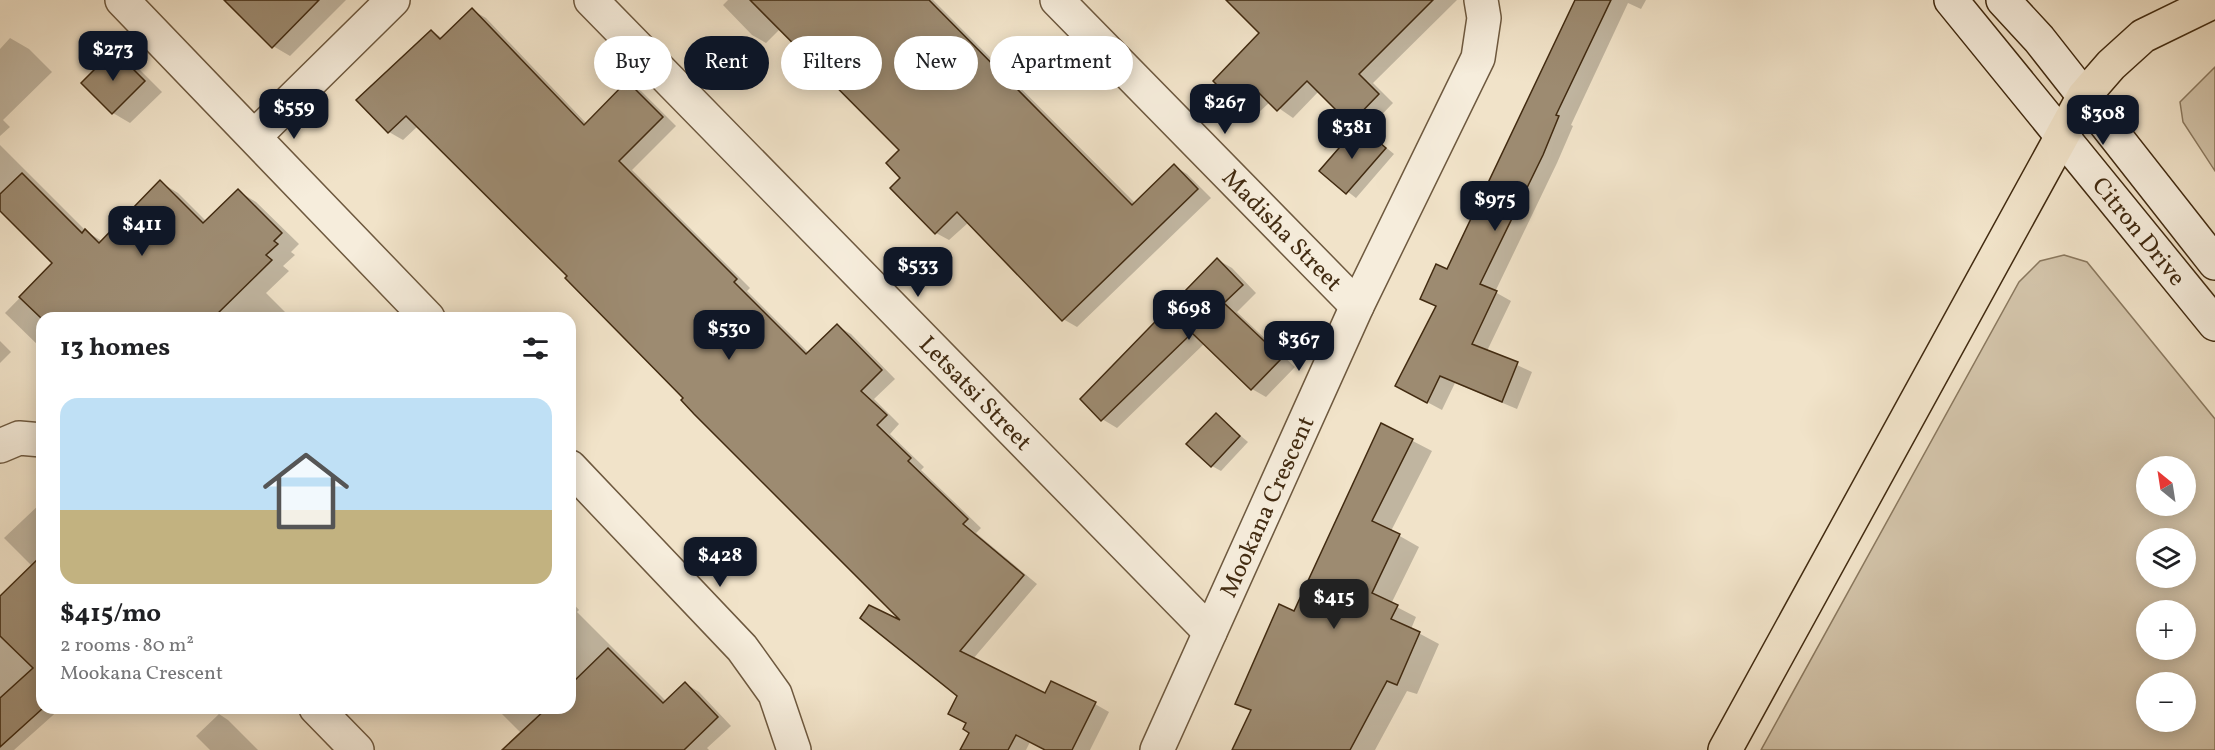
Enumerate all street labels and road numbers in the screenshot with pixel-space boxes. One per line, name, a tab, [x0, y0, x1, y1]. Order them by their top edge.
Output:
street label: Madisha Street	[1213, 163, 1349, 300]
street label: Citron Drive	[2083, 170, 2193, 294]
street label: Letsatsi Street	[910, 329, 1039, 459]
street label: Mookana Crescent	[1213, 411, 1324, 604]

